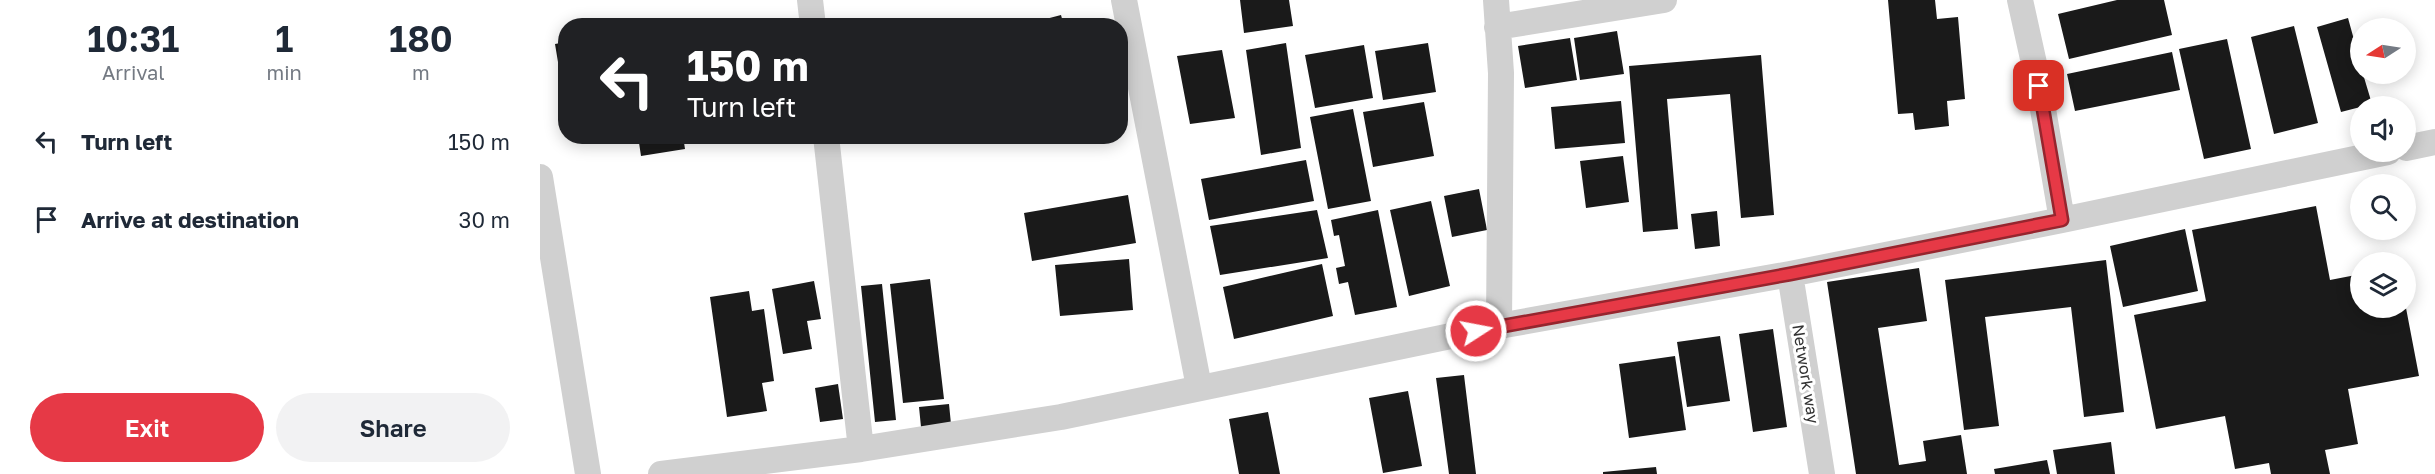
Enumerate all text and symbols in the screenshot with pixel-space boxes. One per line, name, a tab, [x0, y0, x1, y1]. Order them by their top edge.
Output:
text: 10:31	[87, 17, 179, 60]
text: 1	[275, 17, 293, 60]
text: 180	[389, 17, 453, 60]
north arrow	[2350, 18, 2416, 84]
map controls	[2350, 18, 2416, 318]
text: 150 m	[687, 40, 809, 90]
icon: left	[588, 42, 666, 120]
text: Arrival	[102, 60, 165, 84]
text: min	[267, 60, 302, 84]
text: m	[412, 60, 430, 84]
pin	[2013, 60, 2064, 111]
icon: arrive	[2022, 69, 2055, 102]
text: Turn left	[687, 91, 796, 123]
button: sound	[2350, 96, 2416, 162]
icon: left	[30, 125, 63, 158]
text: Turn left	[81, 128, 172, 155]
text: 150 m	[448, 128, 510, 155]
button: search	[2350, 174, 2416, 240]
icon: arrive	[30, 203, 63, 236]
text: Arrive at destination	[81, 206, 299, 233]
text: 30 m	[459, 206, 510, 233]
button: layers	[2350, 252, 2416, 318]
position arrow	[1444, 299, 1508, 363]
street label: Network way	[1788, 323, 1824, 425]
button: Exit	[30, 393, 264, 462]
button: Share	[276, 393, 510, 462]

